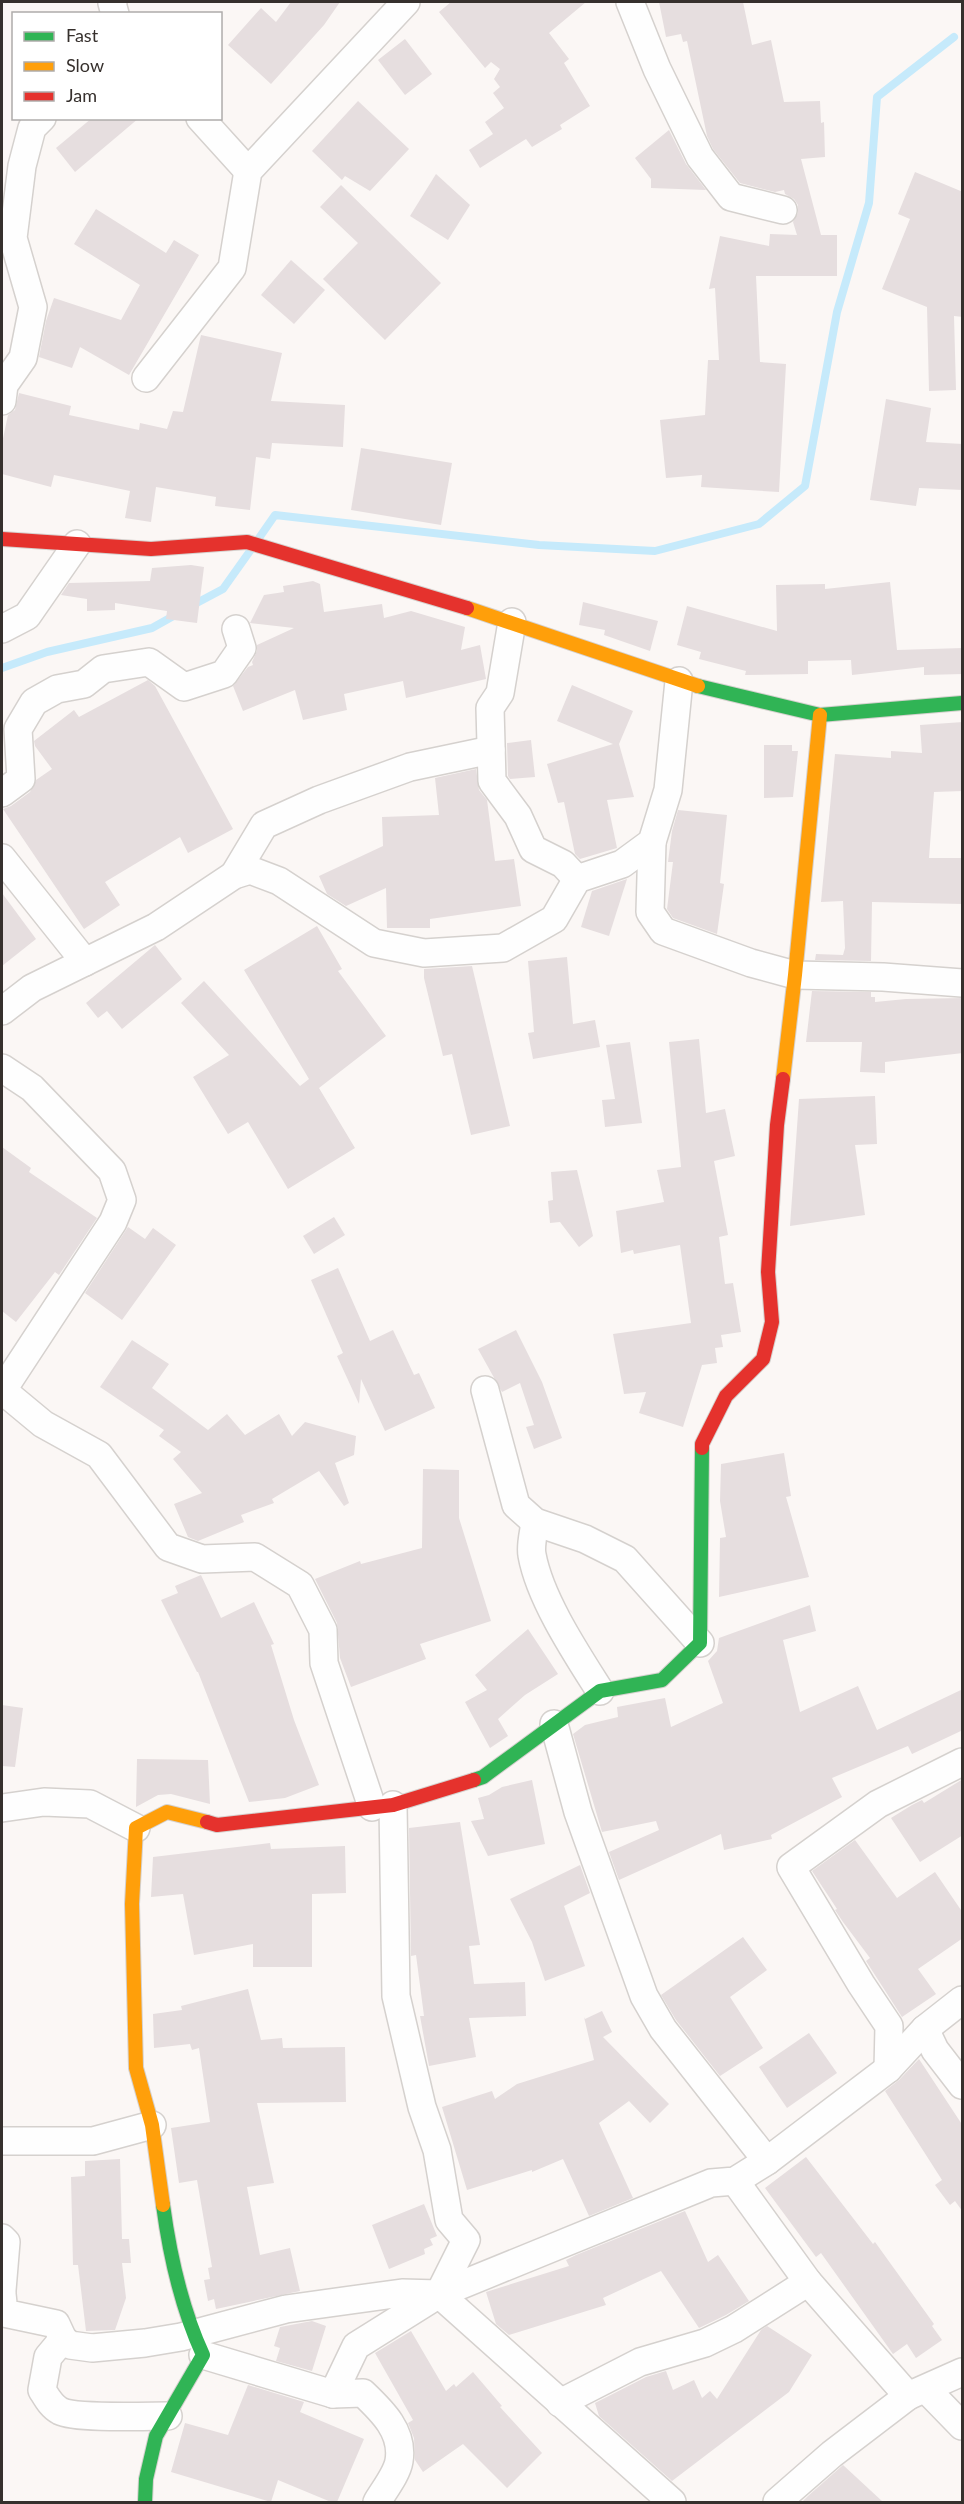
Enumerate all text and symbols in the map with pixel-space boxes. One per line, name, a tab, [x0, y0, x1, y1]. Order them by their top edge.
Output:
legend	[12, 12, 222, 120]
text: Fast	[66, 24, 99, 46]
text: Slow	[66, 54, 104, 76]
text: Jam	[66, 84, 97, 106]

